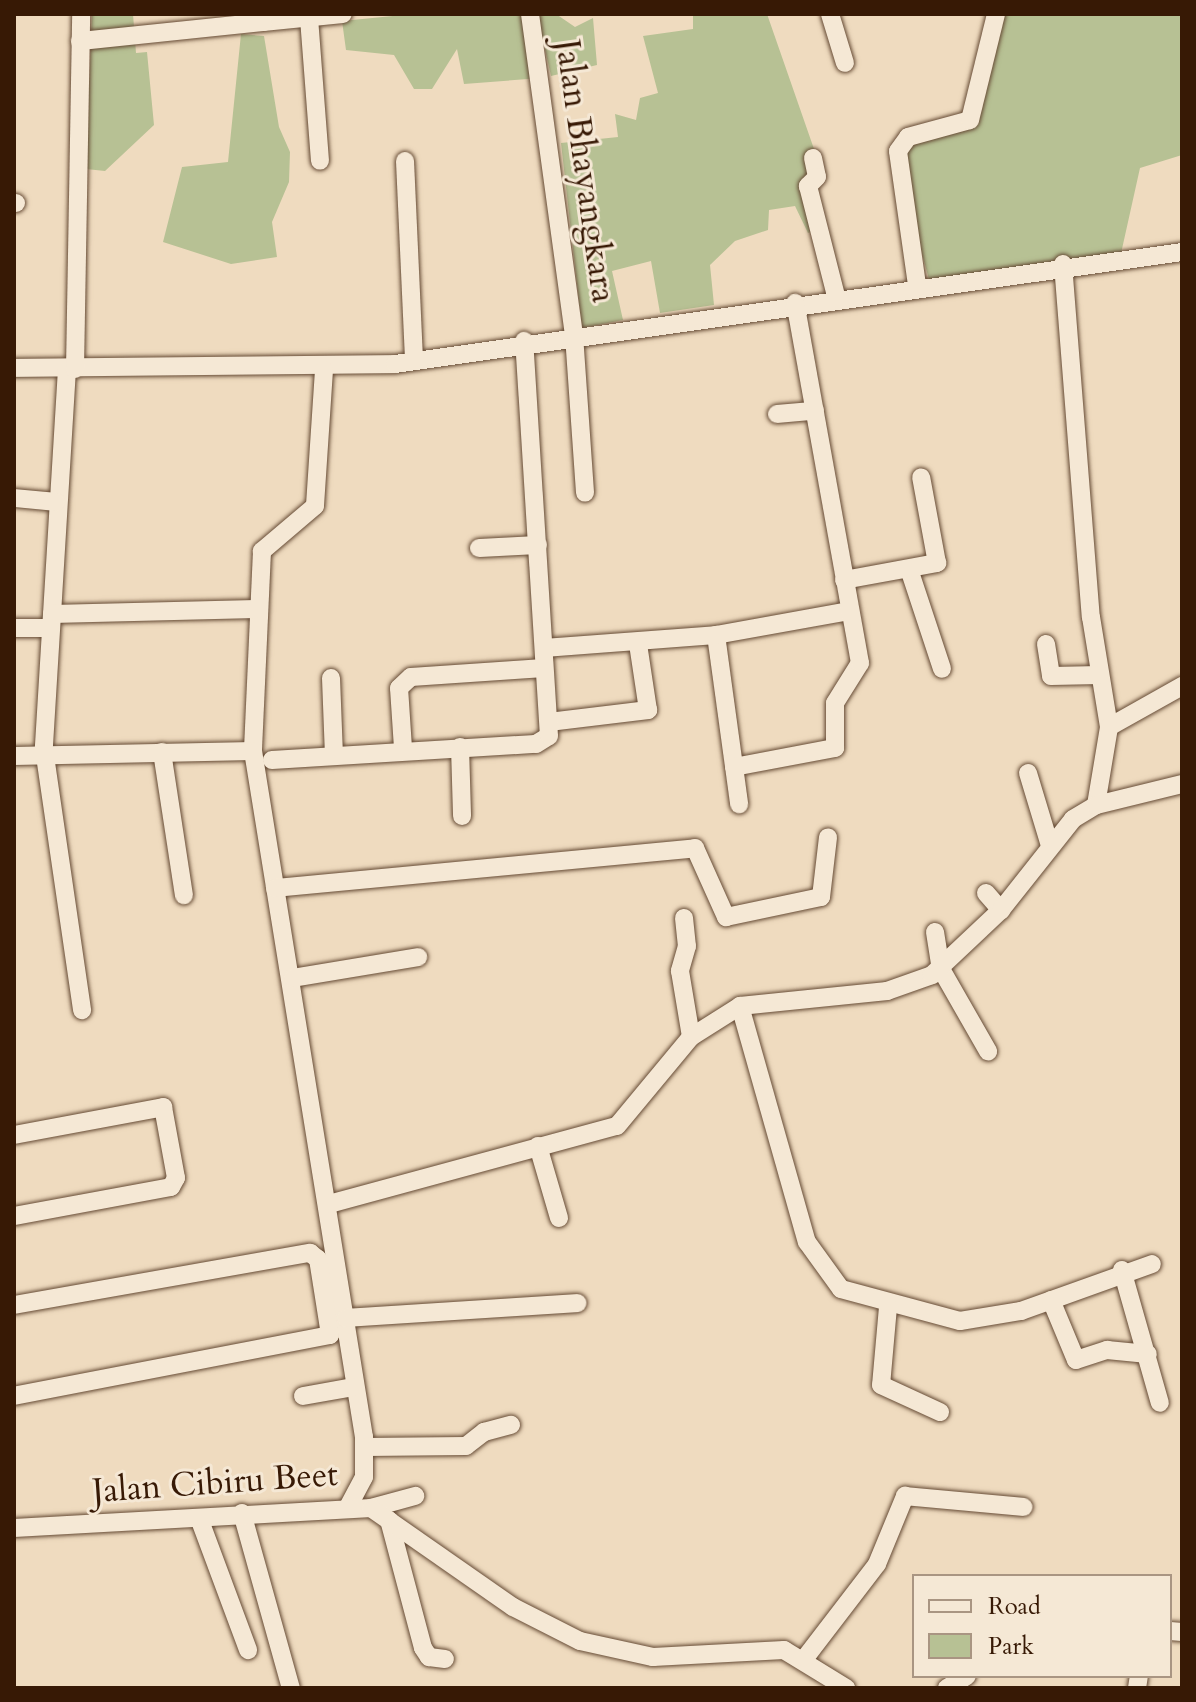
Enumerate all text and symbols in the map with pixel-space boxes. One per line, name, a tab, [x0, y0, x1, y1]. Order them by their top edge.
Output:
street label: Jalan Bhayangkara	[546, 37, 624, 305]
street label: Jalan Cibiru Beet	[91, 1454, 339, 1512]
legend	[912, 1574, 1172, 1678]
text: Road	[988, 1590, 1041, 1623]
text: Park	[988, 1630, 1034, 1663]

